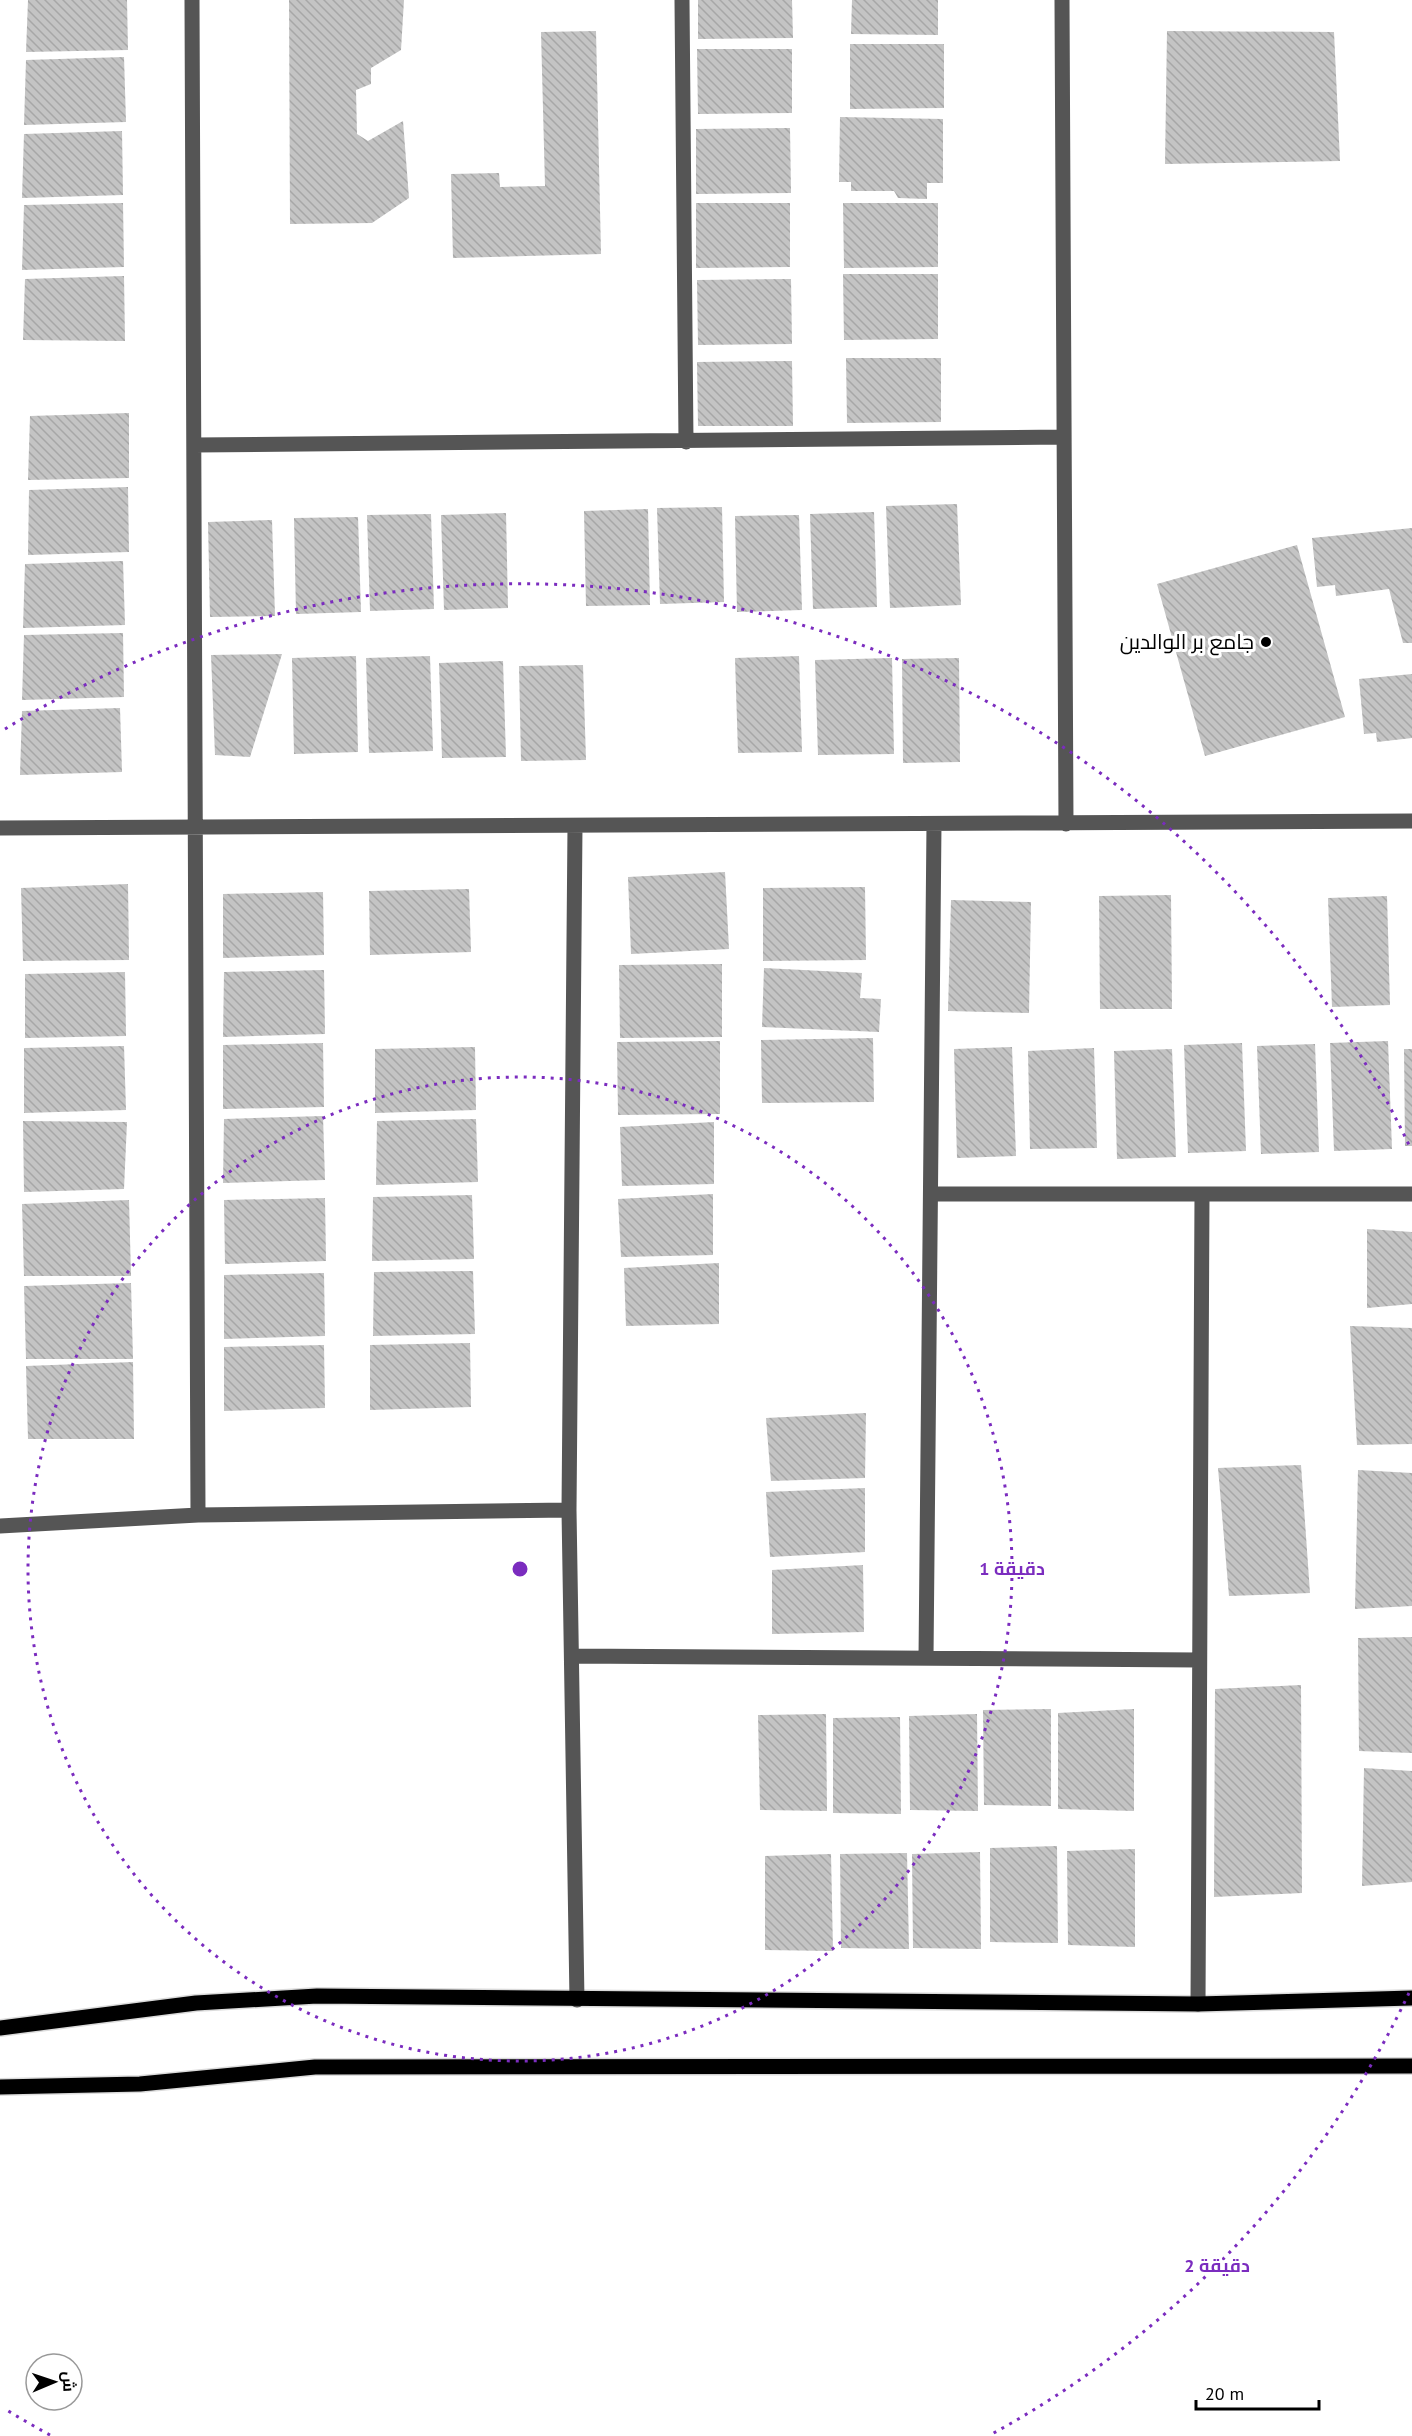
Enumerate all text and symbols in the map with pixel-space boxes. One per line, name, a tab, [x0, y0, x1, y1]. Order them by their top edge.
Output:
place label: جامع بر الوالدين	[1120, 628, 1254, 656]
marker: جامع بر الوالدين	[1259, 635, 1273, 649]
text: 1 دقيقة	[979, 1557, 1045, 1580]
centre of rings	[510, 1559, 530, 1579]
text: 2 دقيقة	[1184, 2254, 1250, 2277]
north arrow	[24, 2352, 84, 2412]
text: ش	[59, 2371, 79, 2392]
scale bar	[1196, 2373, 1319, 2411]
text: 20 m	[1205, 2382, 1244, 2405]

